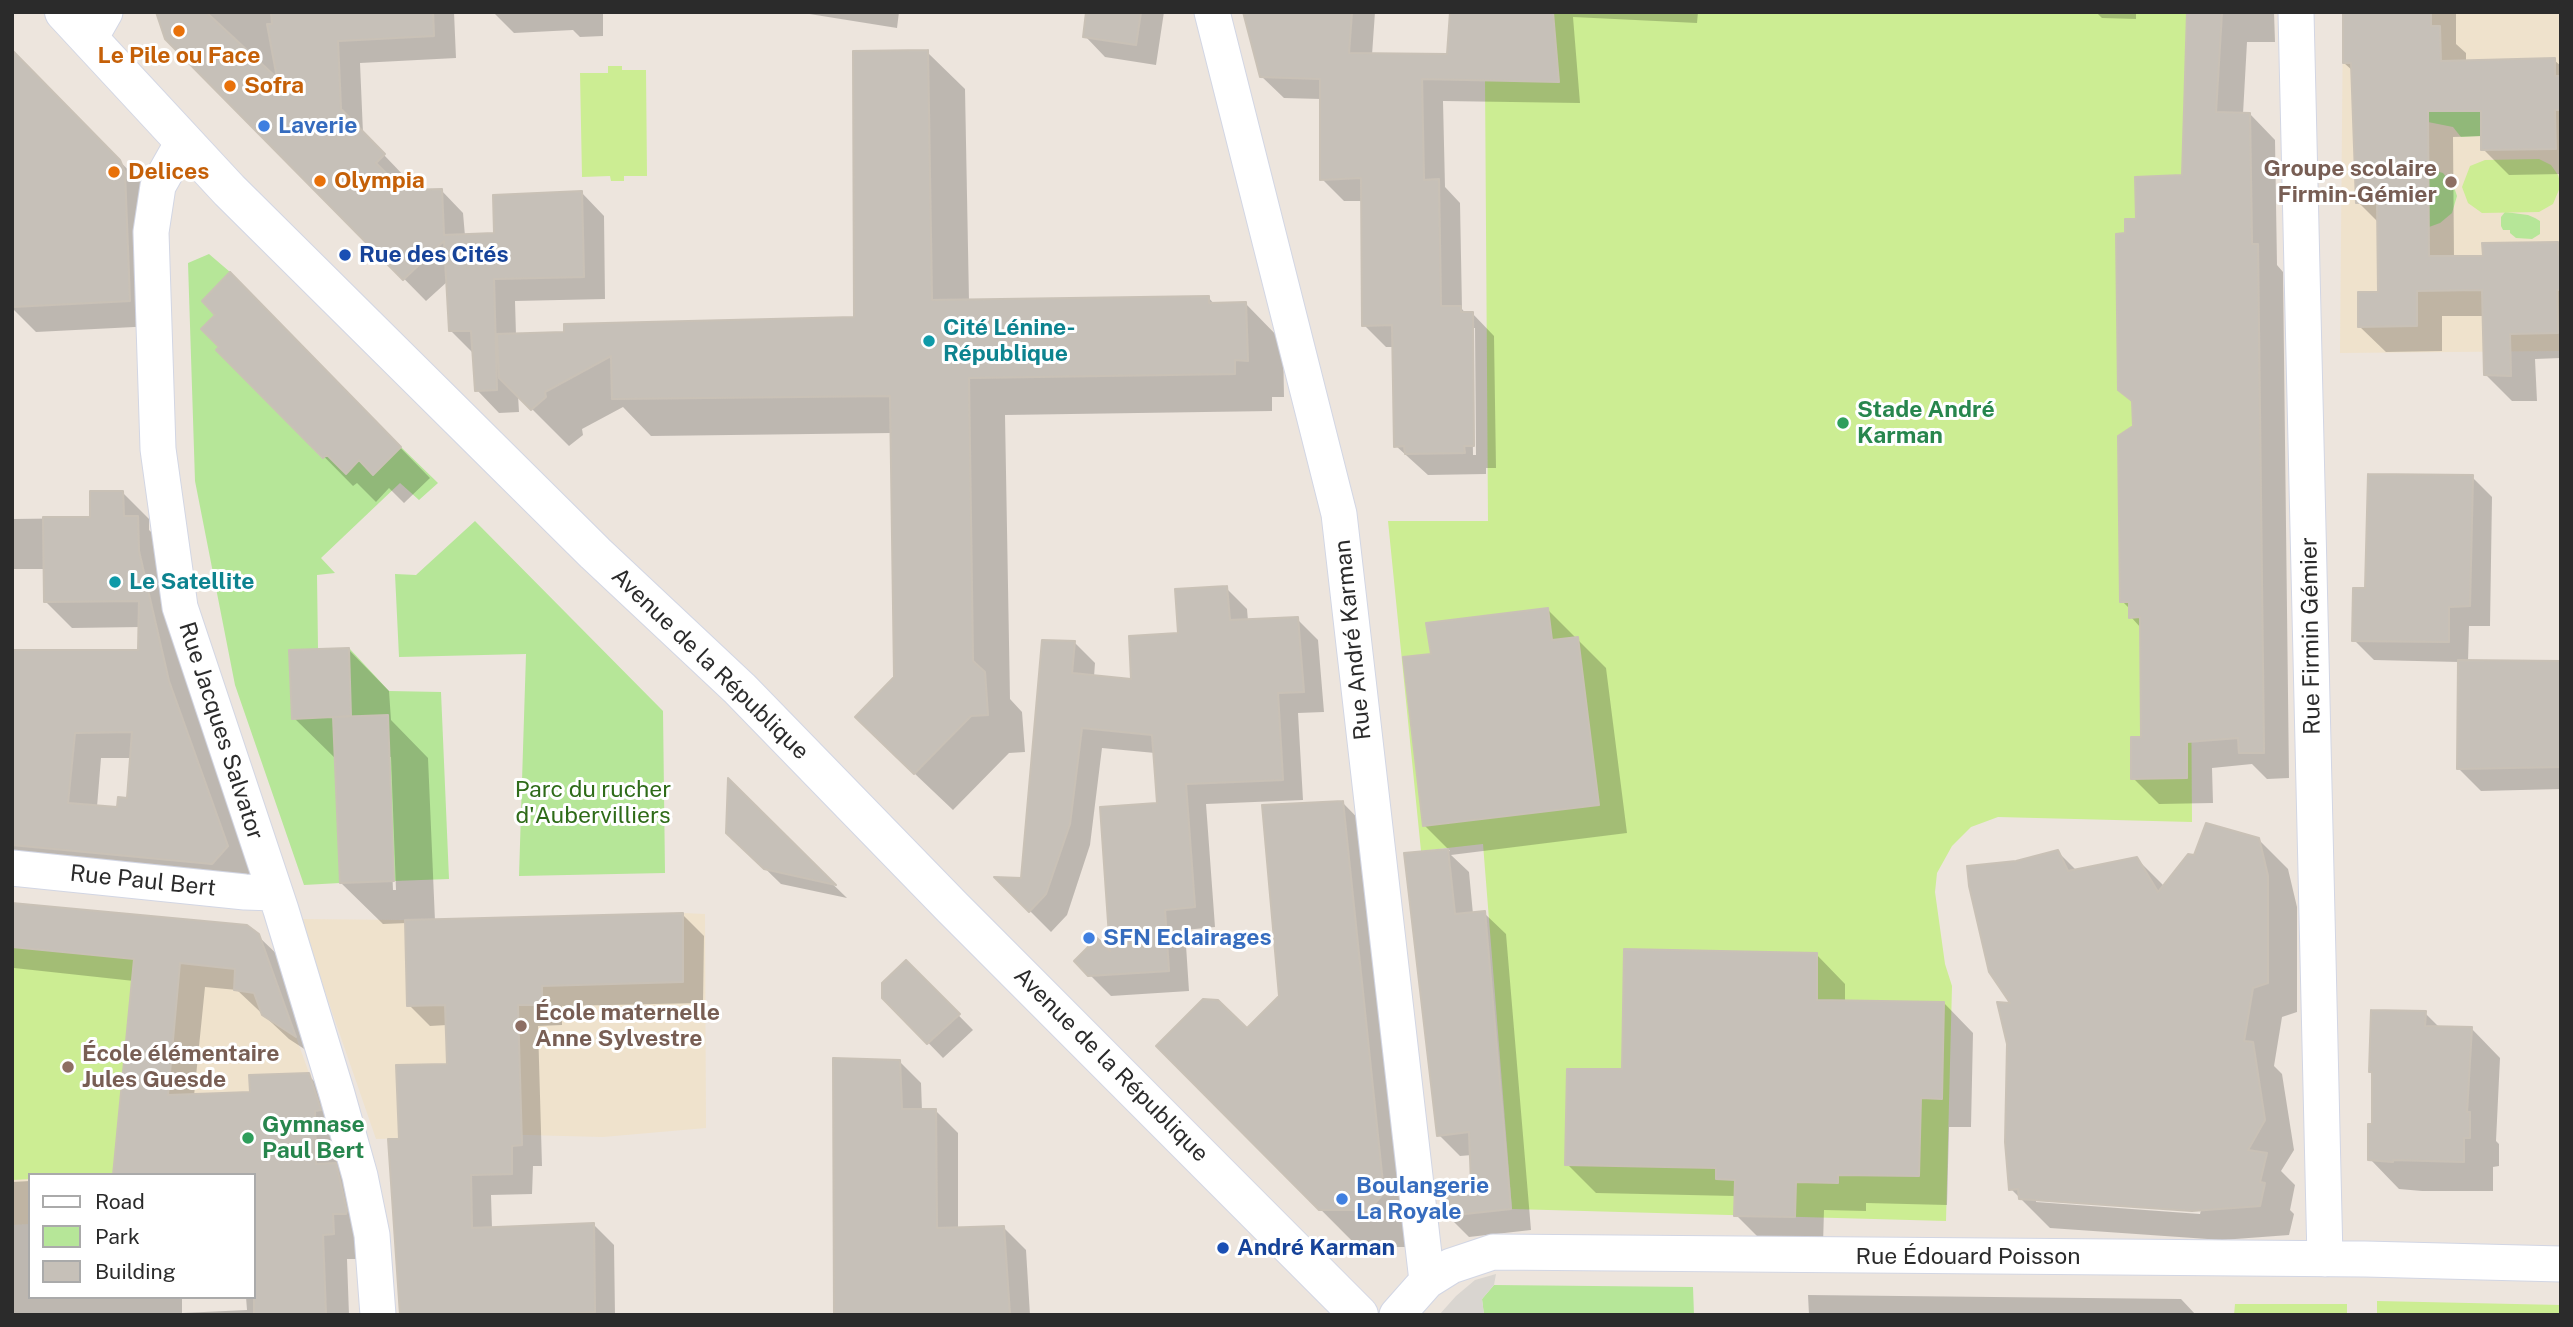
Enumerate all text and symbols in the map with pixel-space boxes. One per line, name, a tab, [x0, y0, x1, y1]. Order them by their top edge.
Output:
marker: Le Pile ou Face	[171, 23, 187, 39]
place label: Le Pile ou Face	[98, 42, 260, 70]
place label: Sofra	[244, 72, 304, 100]
marker: Sofra	[222, 78, 238, 94]
place label: Laverie	[278, 112, 357, 140]
marker: Laverie	[256, 118, 272, 134]
place label: Groupe scolaire Firmin-Gémier	[2263, 155, 2437, 209]
place label: Delices	[128, 158, 209, 186]
marker: Delices	[106, 164, 122, 180]
place label: Olympia	[334, 167, 425, 195]
marker: Olympia	[312, 173, 328, 189]
marker: Groupe scolaire Firmin-Gémier	[2443, 174, 2459, 190]
place label: Rue des Cités	[359, 241, 509, 269]
marker: Rue des Cités	[337, 247, 353, 263]
place label: Cité Lénine- République	[943, 314, 1076, 368]
marker: Cité Lénine- République	[921, 333, 937, 349]
place label: Stade André Karman	[1857, 396, 1995, 450]
marker: Stade André Karman	[1835, 415, 1851, 431]
street label: Rue Firmin Gémier	[2295, 537, 2327, 735]
street label: Rue André Karman	[1329, 538, 1377, 742]
street label: Avenue de la République	[606, 562, 814, 766]
place label: Le Satellite	[129, 568, 255, 596]
marker: Le Satellite	[107, 574, 123, 590]
street label: Rue Jacques Salvator	[173, 619, 269, 843]
park label: Parc du rucher d'Aubervilliers	[515, 776, 671, 830]
street label: Rue Paul Bert	[69, 860, 217, 902]
place label: SFN Eclairages	[1103, 924, 1272, 952]
marker: SFN Eclairages	[1081, 930, 1097, 946]
street label: Avenue de la République	[1008, 962, 1214, 1168]
place label: École maternelle Anne Sylvestre	[535, 999, 720, 1053]
marker: École maternelle Anne Sylvestre	[513, 1018, 529, 1034]
place label: École élémentaire Jules Guesde	[82, 1040, 280, 1094]
marker: École élémentaire Jules Guesde	[60, 1059, 76, 1075]
place label: Gymnase Paul Bert	[262, 1111, 365, 1165]
marker: Gymnase Paul Bert	[240, 1130, 256, 1146]
place label: Boulangerie La Royale	[1356, 1172, 1489, 1226]
legend	[28, 1173, 256, 1299]
text: Road	[95, 1189, 145, 1214]
marker: Boulangerie La Royale	[1334, 1191, 1350, 1207]
text: Park	[95, 1224, 140, 1249]
place label: André Karman	[1237, 1234, 1395, 1262]
marker: André Karman	[1215, 1240, 1231, 1256]
street label: Rue Édouard Poisson	[1856, 1243, 2080, 1271]
text: Building	[95, 1259, 176, 1284]

